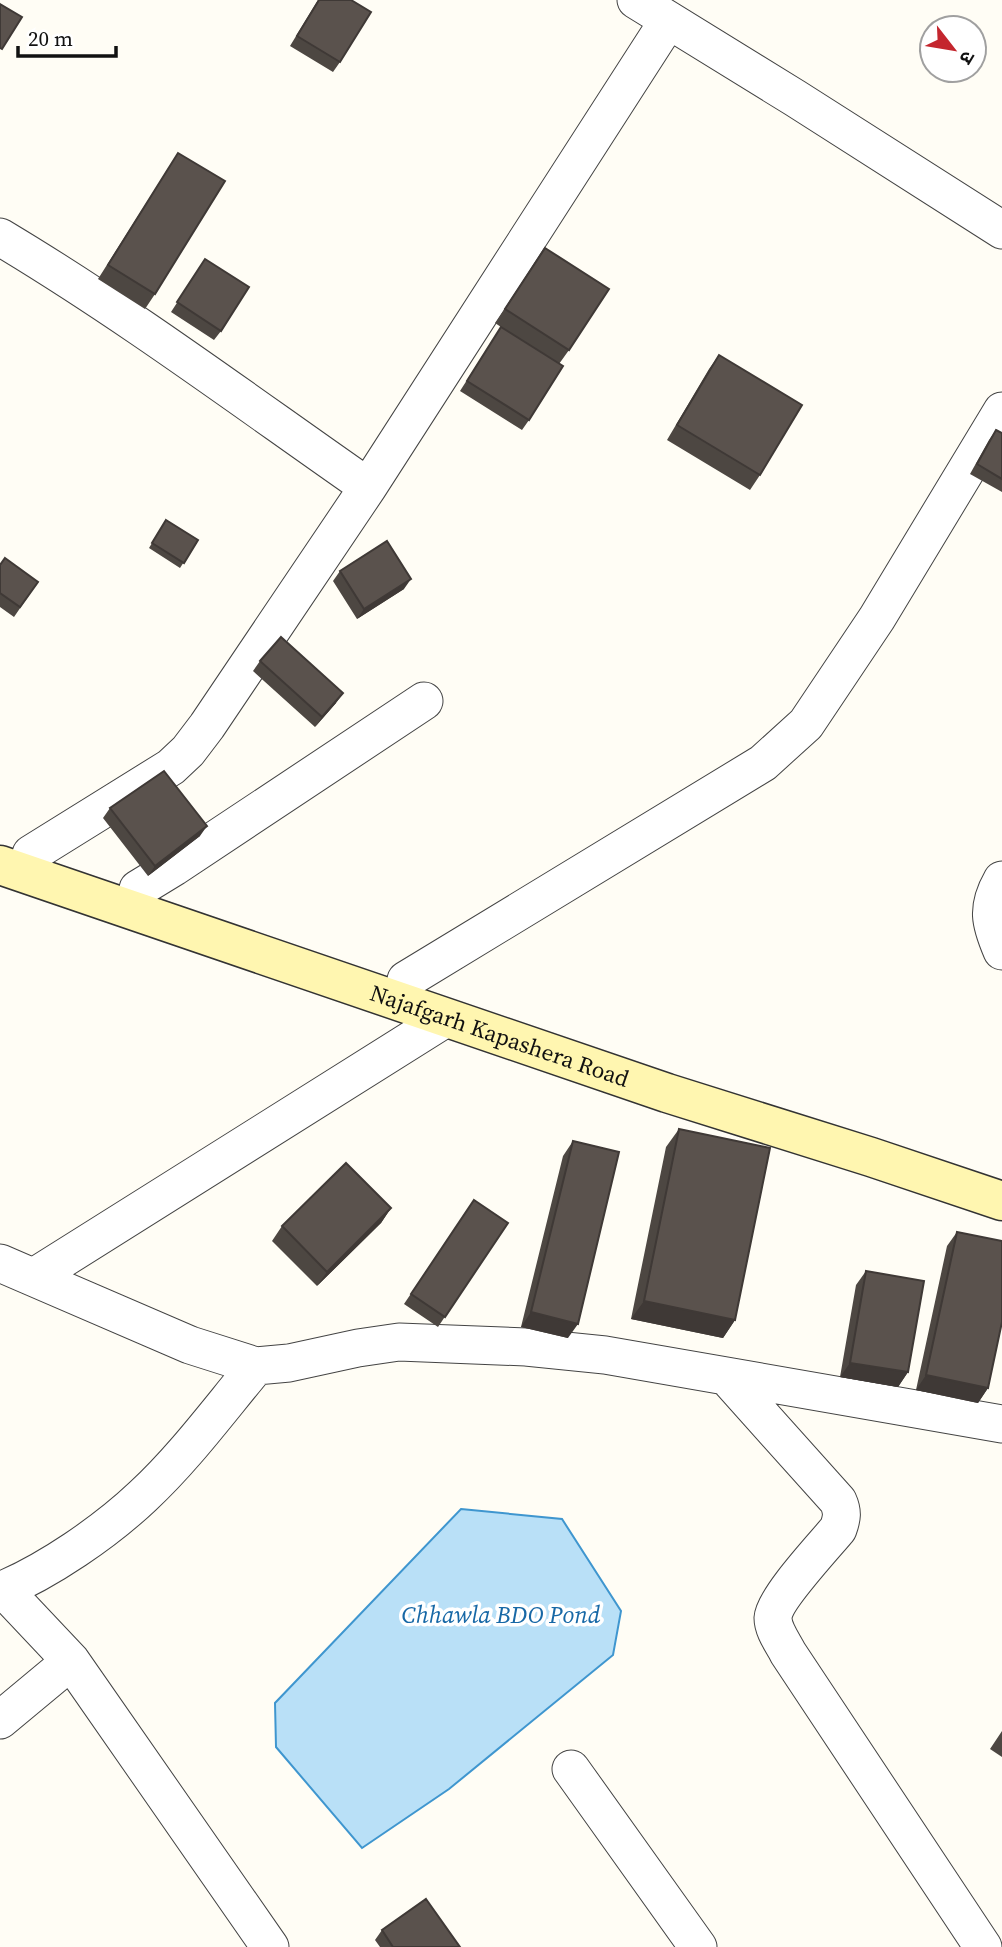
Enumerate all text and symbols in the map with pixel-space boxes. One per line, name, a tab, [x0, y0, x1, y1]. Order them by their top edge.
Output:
scale bar	[18, 14, 116, 58]
north arrow	[918, 14, 988, 84]
text: 20 m	[28, 24, 73, 53]
text: उ	[953, 46, 982, 70]
street label: Najafgarh Kapashera Road	[366, 977, 633, 1095]
water label: Chhawla BDO Pond	[402, 1598, 601, 1631]

